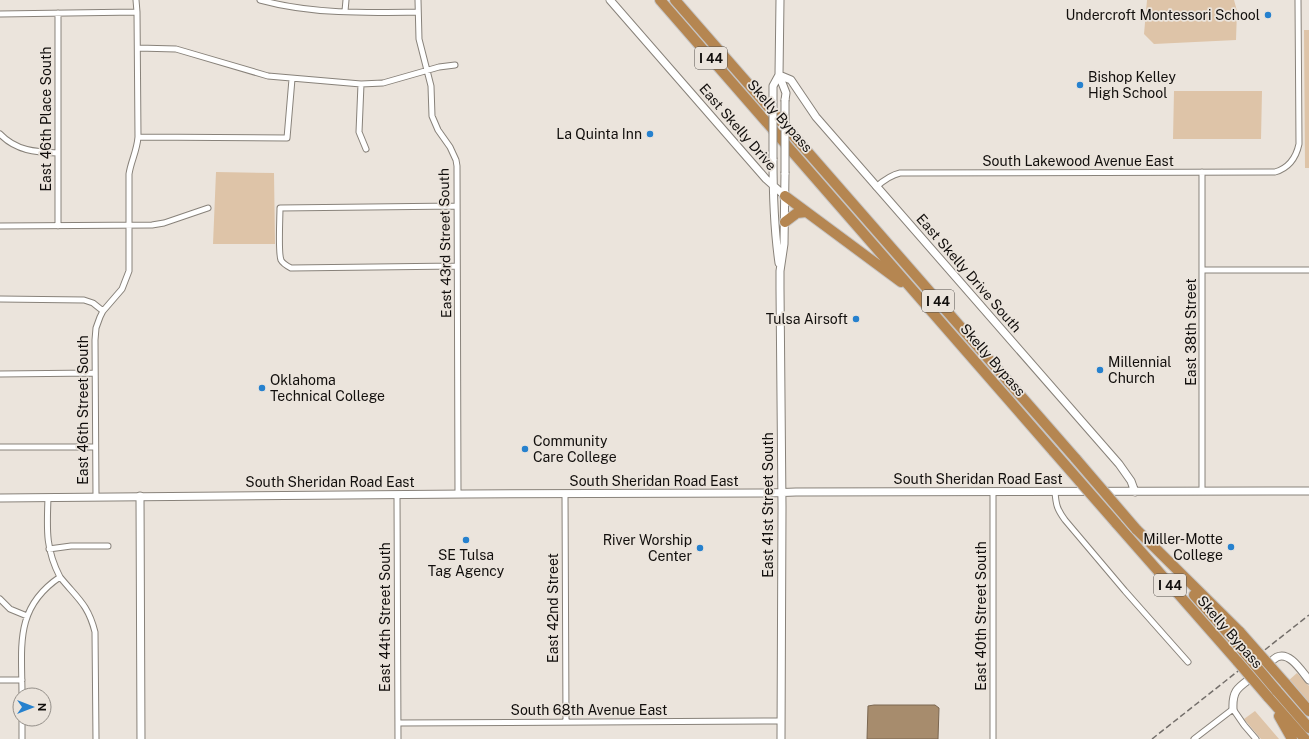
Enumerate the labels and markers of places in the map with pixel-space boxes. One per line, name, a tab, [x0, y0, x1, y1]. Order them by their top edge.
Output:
place label: Undercroft Montessori School	[1065, 7, 1260, 23]
marker: Undercroft Montessori School	[1263, 10, 1273, 20]
place label: Bishop Kelley High School	[1088, 69, 1176, 101]
marker: Bishop Kelley High School	[1075, 80, 1085, 90]
place label: La Quinta Inn	[556, 126, 642, 142]
marker: La Quinta Inn	[645, 129, 655, 139]
place label: Tulsa Airsoft	[766, 311, 848, 327]
marker: Tulsa Airsoft	[851, 314, 861, 324]
place label: Millennial Church	[1108, 354, 1171, 386]
marker: Millennial Church	[1095, 365, 1105, 375]
place label: Oklahoma Technical College	[270, 372, 385, 404]
marker: Oklahoma Technical College	[257, 383, 267, 393]
place label: Community Care College	[533, 433, 617, 465]
marker: Community Care College	[520, 444, 530, 454]
place label: Miller-Motte College	[1143, 531, 1223, 563]
place label: River Worship Center	[603, 532, 692, 564]
marker: SE Tulsa Tag Agency	[461, 535, 471, 545]
marker: Miller-Motte College	[1226, 542, 1236, 552]
marker: River Worship Center	[695, 543, 705, 553]
place label: SE Tulsa Tag Agency	[428, 547, 505, 579]

